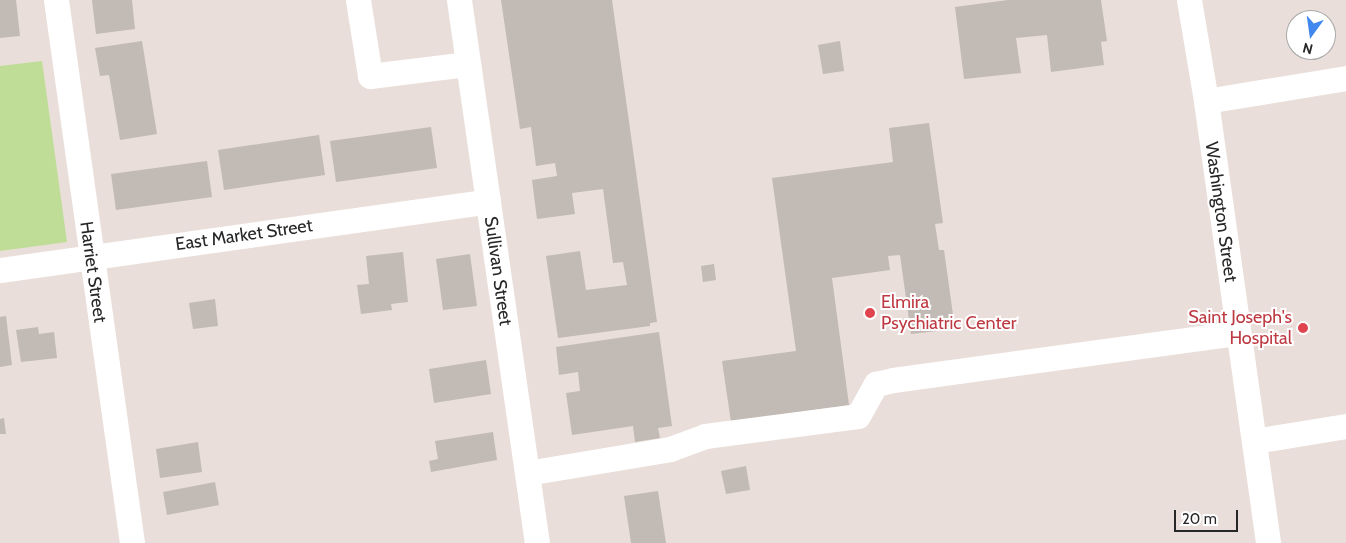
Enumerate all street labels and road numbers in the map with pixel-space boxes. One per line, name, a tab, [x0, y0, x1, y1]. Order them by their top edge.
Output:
street label: Washington Street	[1200, 141, 1242, 283]
street label: East Market Street	[174, 215, 314, 255]
street label: Sullivan Street	[480, 215, 516, 327]
street label: Harriet Street	[75, 220, 111, 324]

